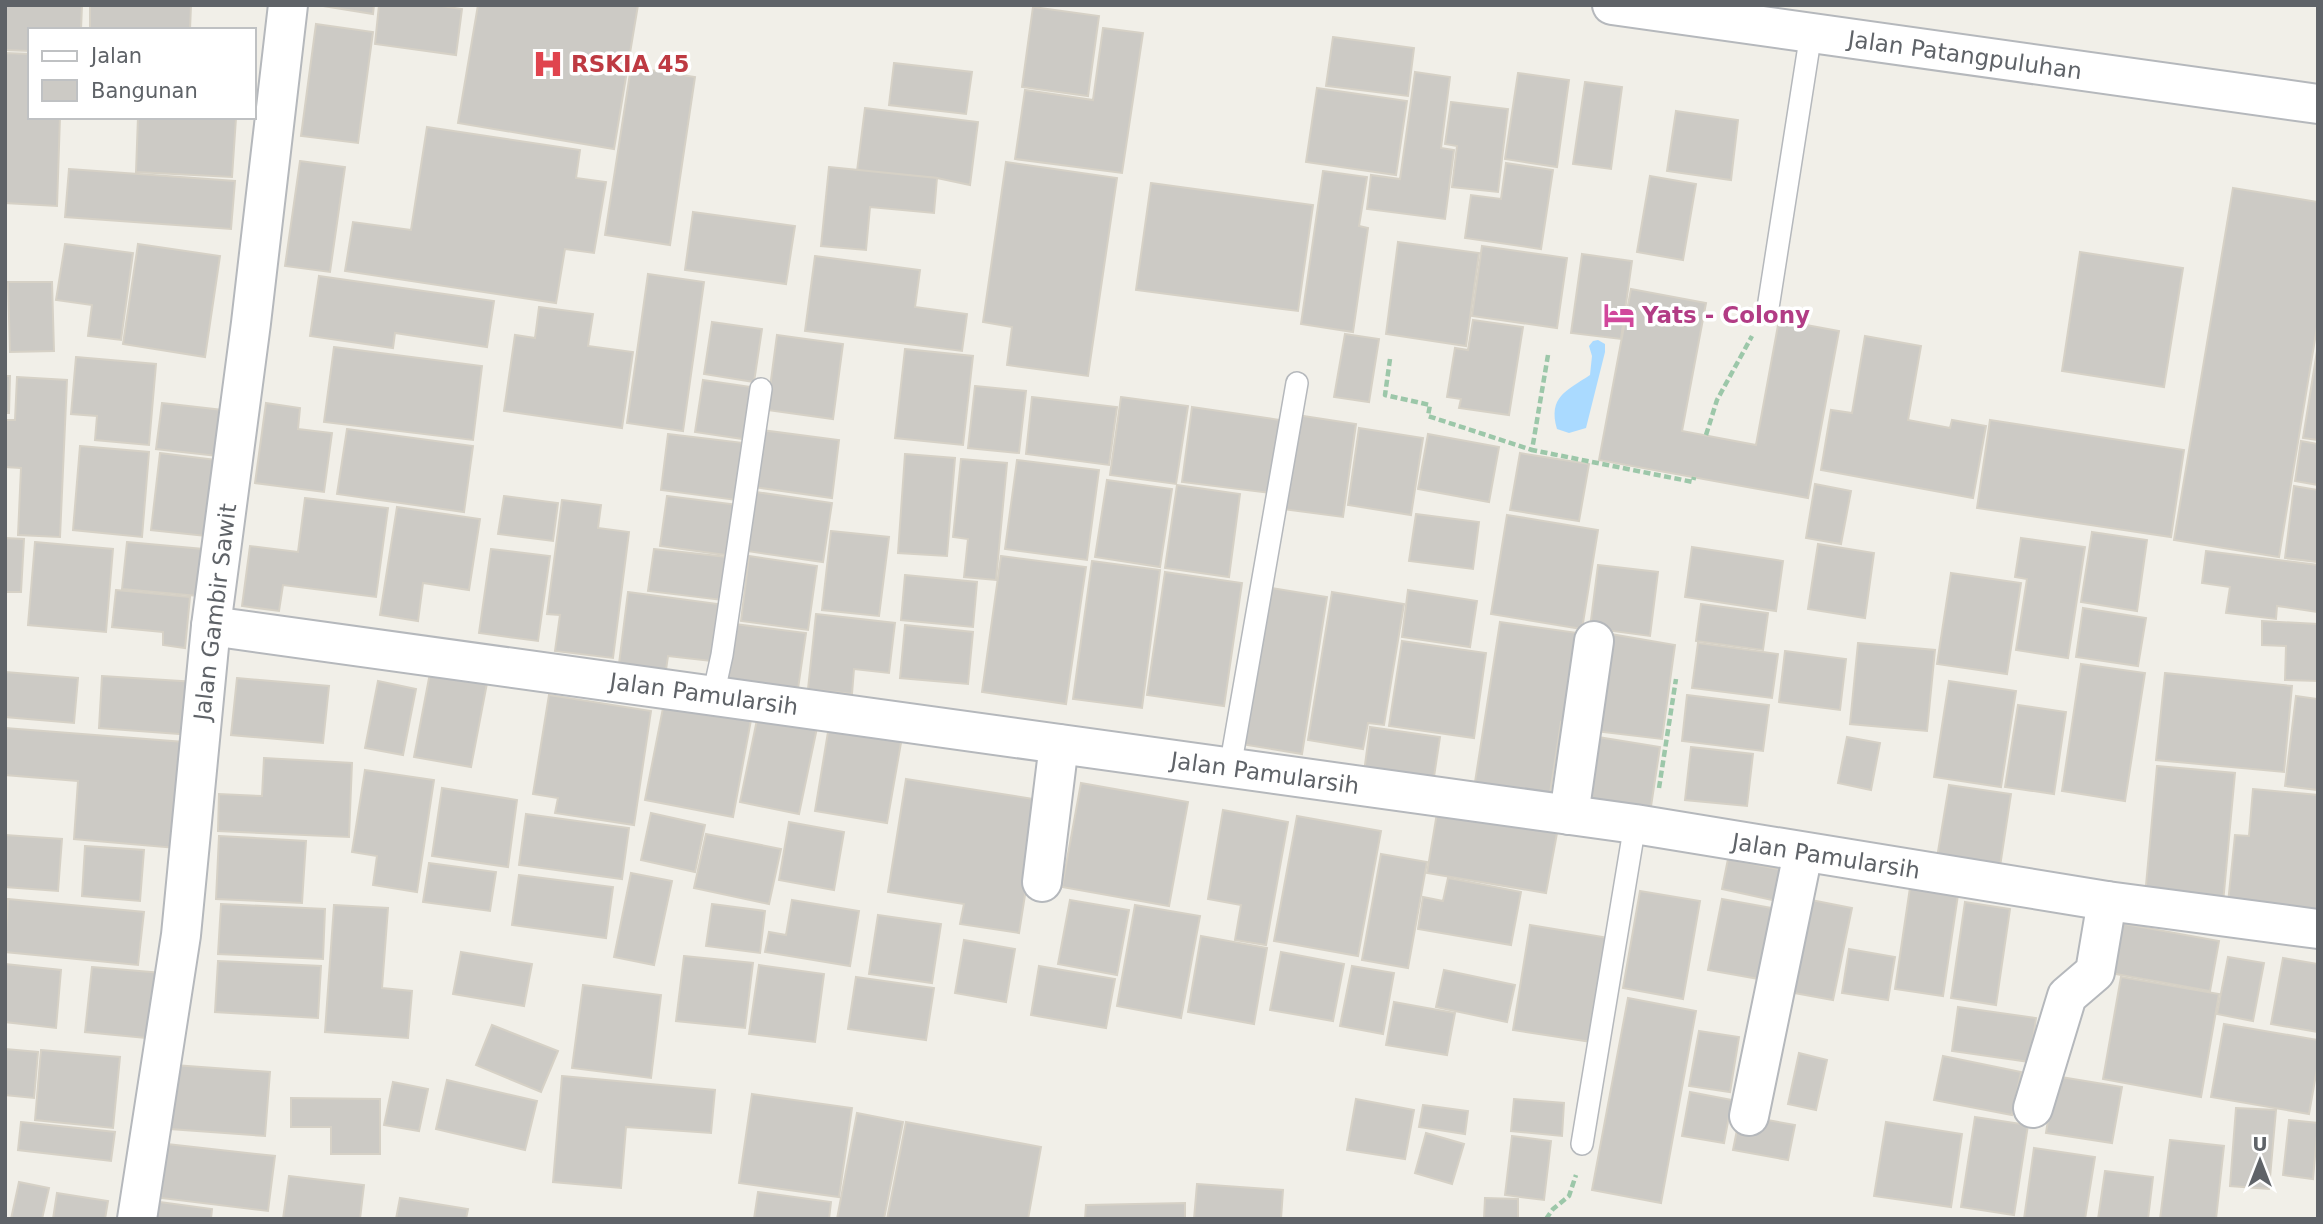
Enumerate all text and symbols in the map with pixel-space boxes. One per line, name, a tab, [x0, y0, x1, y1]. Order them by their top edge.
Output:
street label: Jalan Patangpuluhan	[1844, 25, 2084, 84]
legend	[28, 28, 256, 119]
text: Jalan	[89, 44, 142, 68]
hospital icon: RSKIA 45	[531, 47, 565, 81]
place label: RSKIA 45	[571, 51, 689, 77]
text: Bangunan	[91, 79, 198, 103]
hotel icon: Yats - Colony	[1602, 298, 1636, 332]
place label: Yats - Colony	[1641, 302, 1810, 328]
street label: Jalan Gambir Sawit	[189, 502, 241, 724]
street label: Jalan Pamularsih	[606, 668, 800, 720]
street label: Jalan Pamularsih	[1167, 747, 1361, 799]
street label: Jalan Pamularsih	[1728, 828, 1922, 884]
north arrow	[2225, 1126, 2295, 1196]
text: U	[2252, 1133, 2268, 1155]

